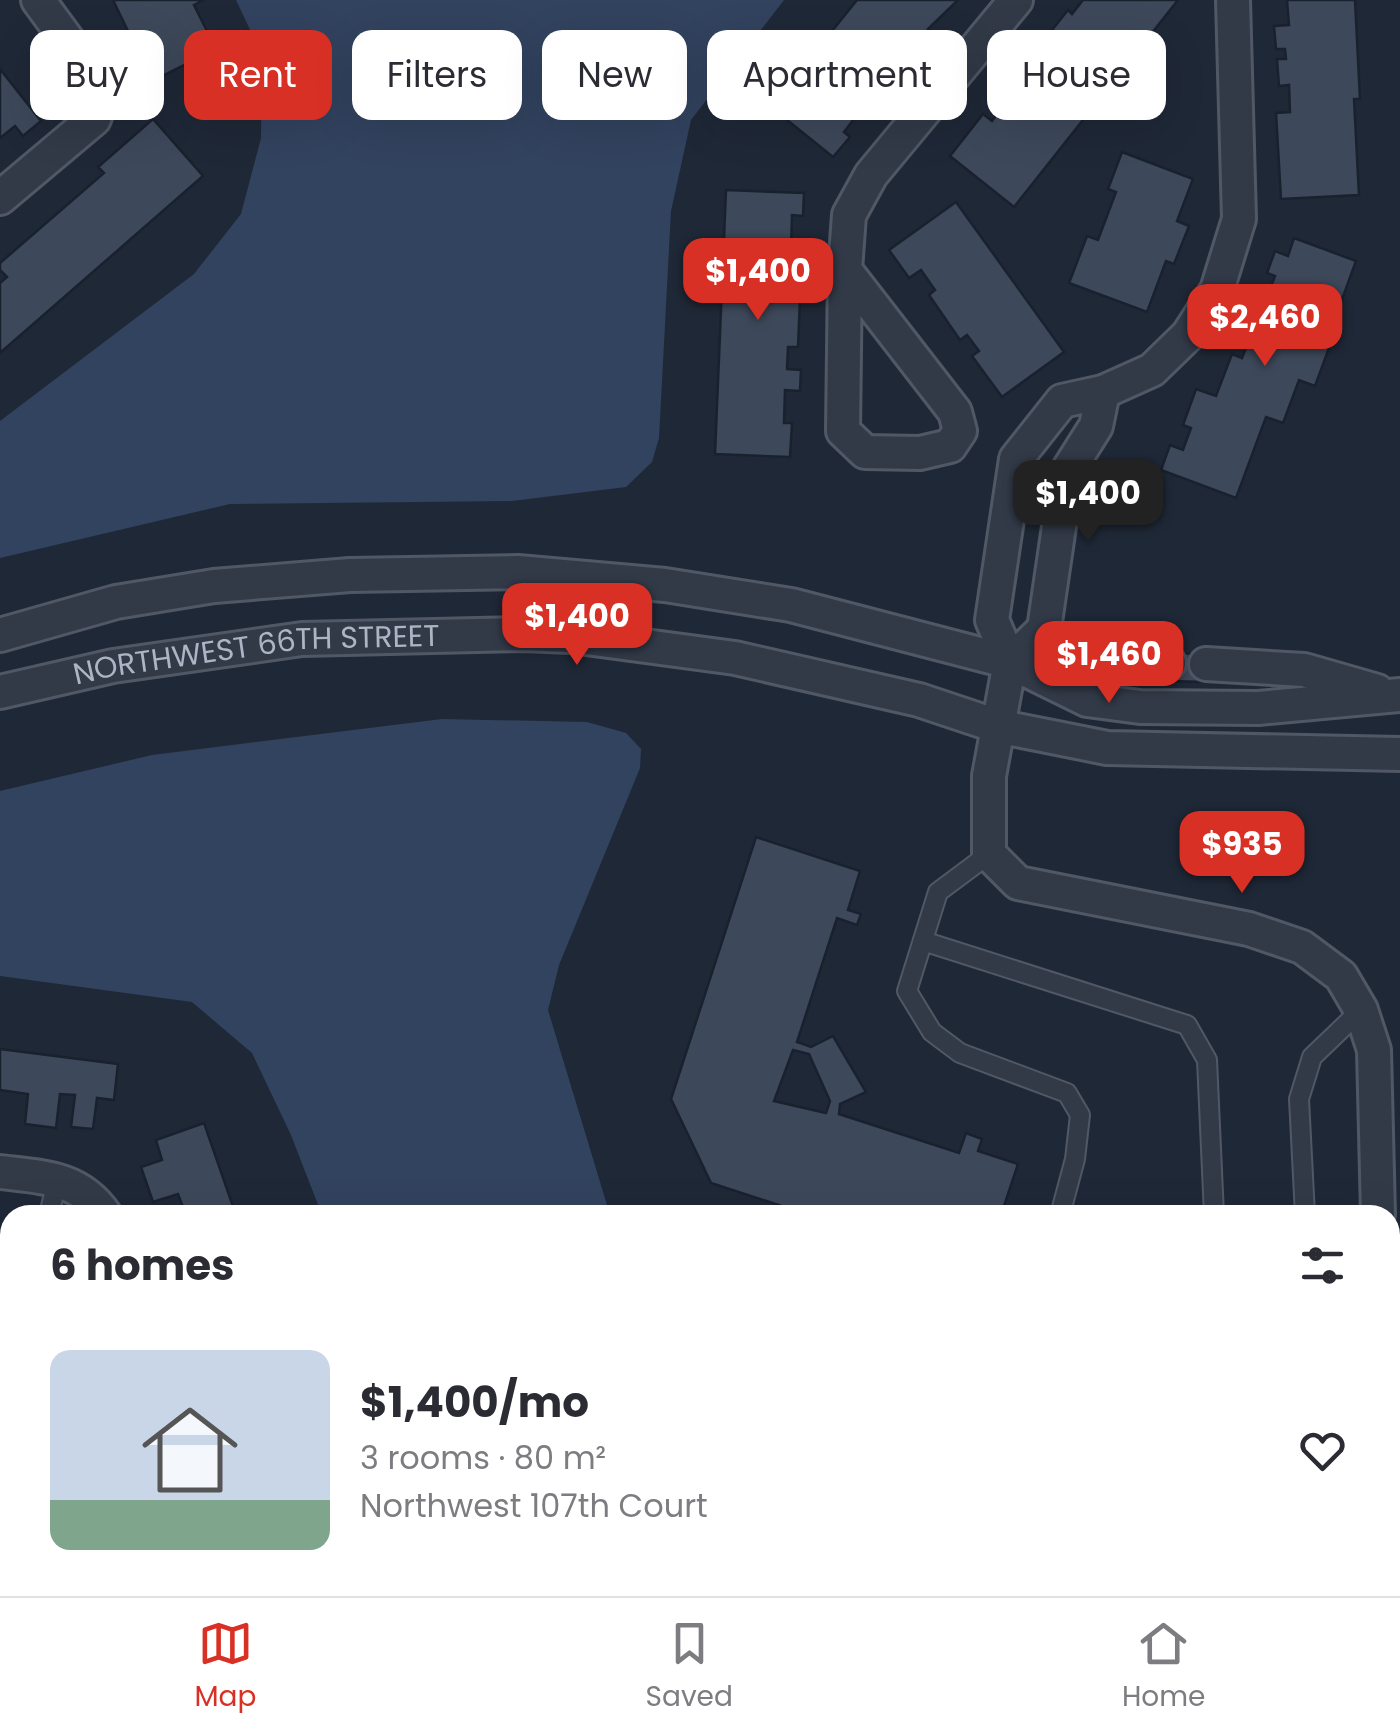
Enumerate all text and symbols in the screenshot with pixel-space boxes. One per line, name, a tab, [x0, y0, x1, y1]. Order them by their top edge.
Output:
chip: Buy	[30, 30, 164, 120]
chip: Rent	[184, 30, 332, 120]
chip: Filters	[352, 30, 522, 120]
chip: New	[542, 30, 687, 120]
chip: Apartment	[707, 30, 967, 120]
chip: House	[987, 30, 1166, 120]
pin: $1,400	[677, 238, 839, 323]
text: $1,400	[705, 248, 811, 293]
pin: $2,460	[1184, 284, 1346, 369]
text: $2,460	[1209, 294, 1321, 339]
pin: $1,400	[1007, 460, 1169, 545]
text: $1,400	[1035, 470, 1141, 515]
pin: $1,400	[496, 583, 658, 668]
text: $1,400	[524, 593, 630, 638]
street label: NORTHWEST 66TH STREET	[69, 614, 440, 696]
pin: $1,460	[1028, 621, 1190, 706]
text: $1,460	[1056, 631, 1162, 676]
pin: $935	[1183, 811, 1301, 896]
text: $935	[1202, 821, 1282, 866]
text: 6 homes	[50, 1236, 235, 1295]
icon: filters	[1295, 1238, 1350, 1293]
text: $1,400/mo	[360, 1373, 589, 1432]
icon: home	[130, 1390, 250, 1510]
icon: heart	[1295, 1423, 1350, 1478]
text: 3 rooms · 80 m²	[360, 1435, 606, 1480]
text: Northwest 107th Court	[360, 1483, 708, 1528]
tab: Map	[195, 1616, 256, 1718]
tab: Saved	[646, 1616, 733, 1718]
tab: Home	[1122, 1616, 1205, 1718]

